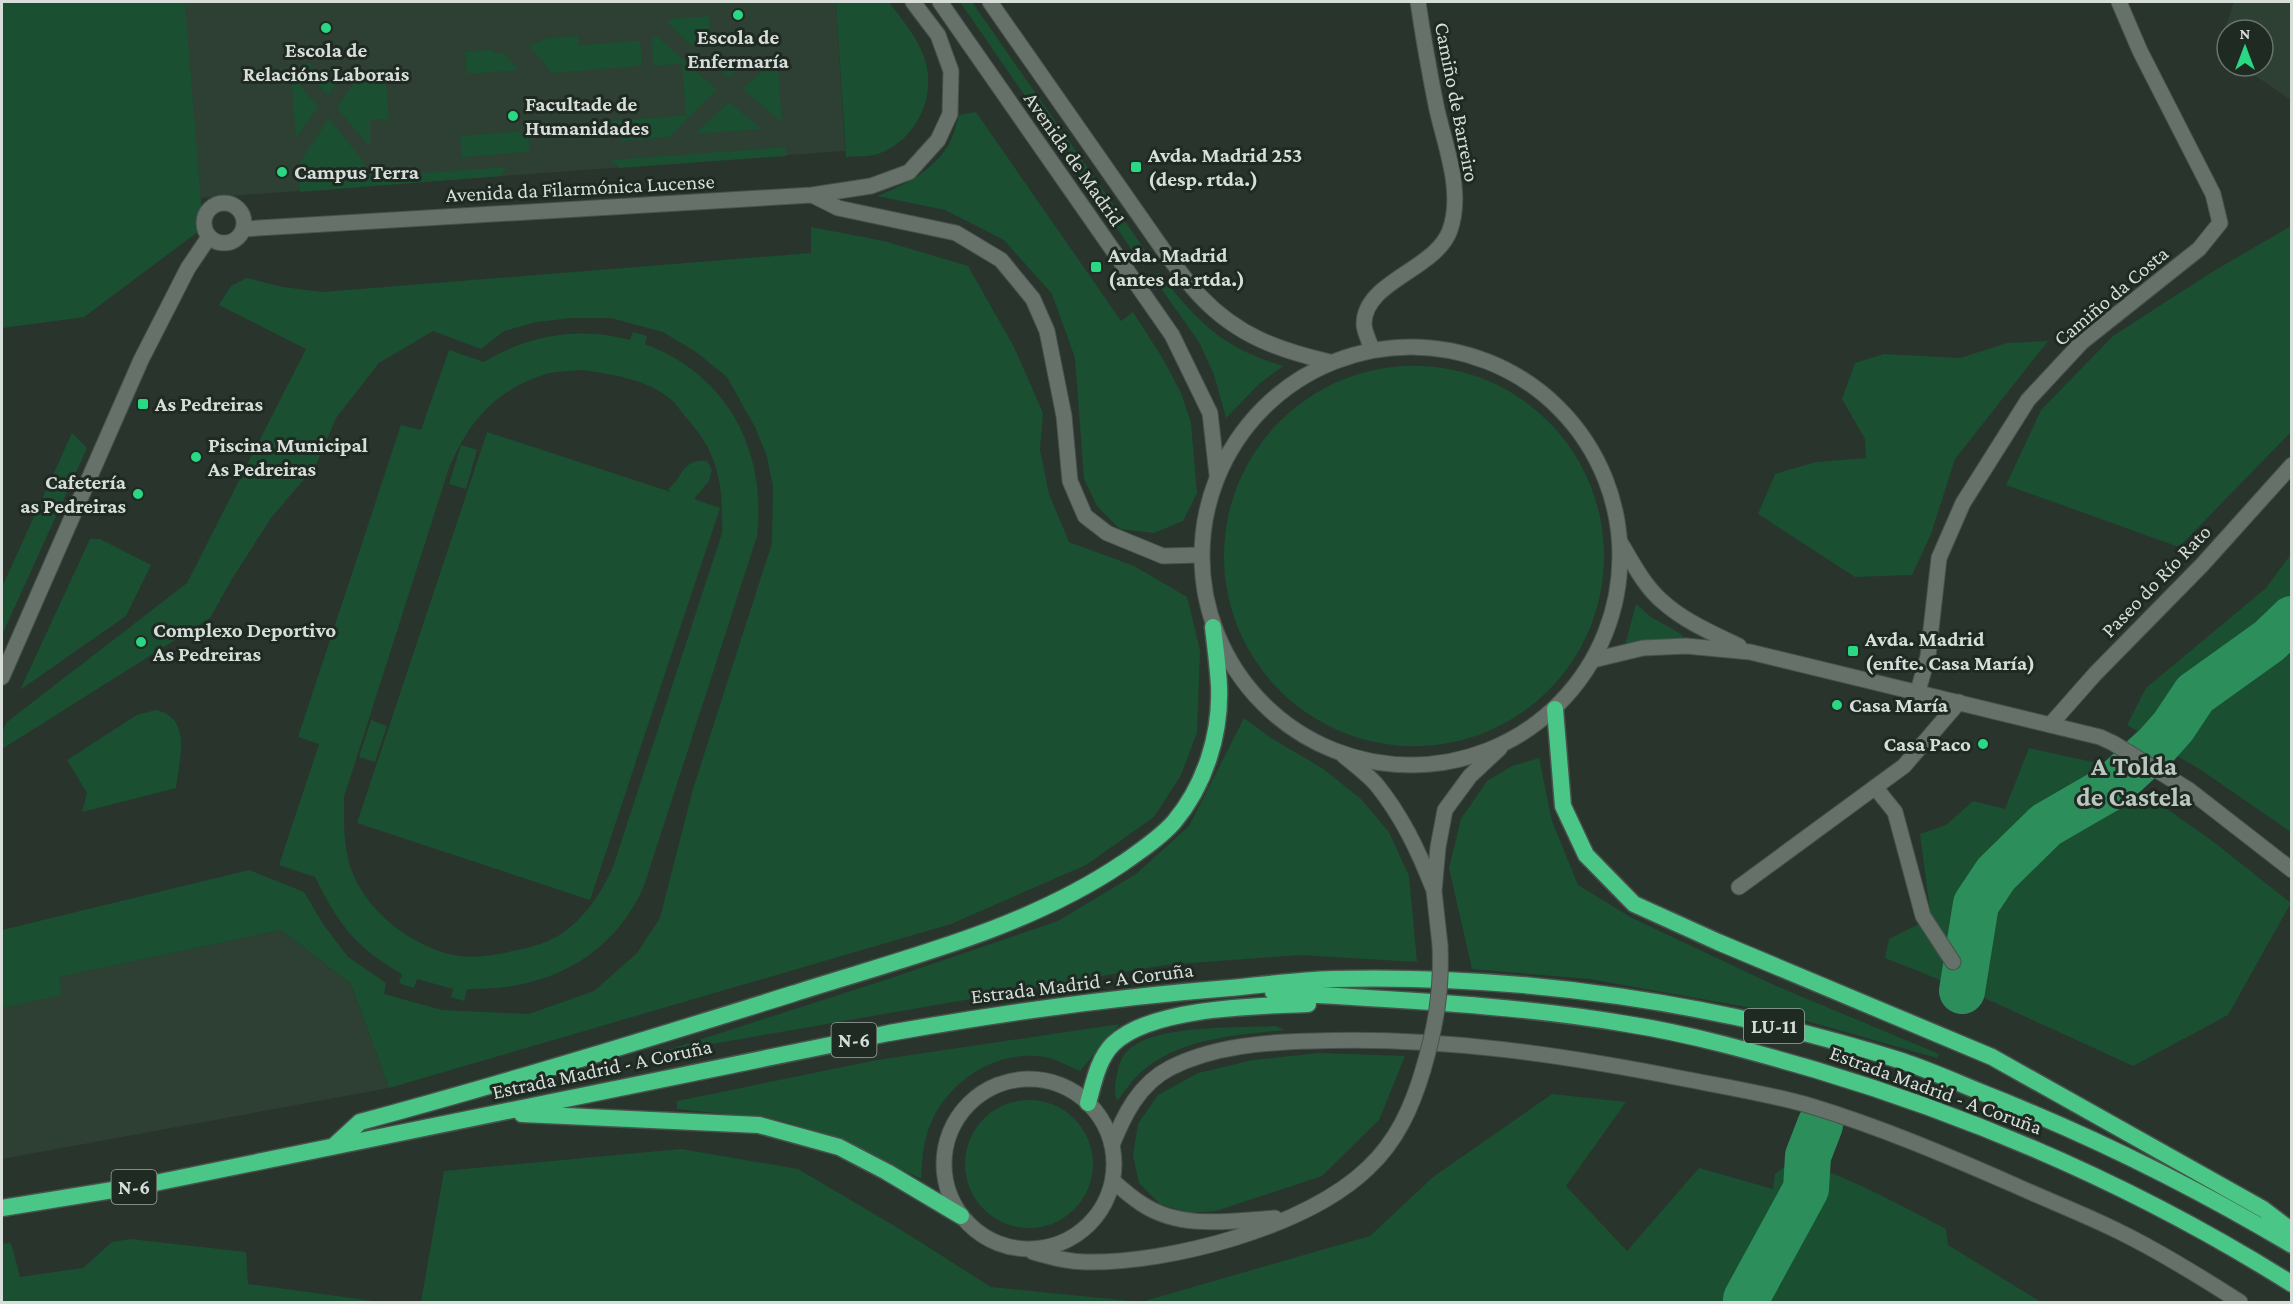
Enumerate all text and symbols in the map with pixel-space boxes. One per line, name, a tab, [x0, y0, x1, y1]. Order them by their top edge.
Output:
marker: Escola de Enfermaría	[731, 8, 745, 22]
north arrow	[2215, 18, 2275, 78]
street label: Camiño de Barreiro	[1430, 20, 1484, 184]
marker: Escola de Relacións Laborais	[319, 21, 333, 35]
place label: Escola de Enfermaría	[687, 25, 790, 73]
text: N	[2240, 25, 2251, 42]
place label: Escola de Relacións Laborais	[243, 38, 410, 86]
street label: Avenida de Madrid	[1019, 87, 1129, 231]
place label: Facultade de Humanidades	[525, 92, 649, 140]
marker: Facultade de Humanidades	[506, 109, 520, 123]
place label: Avda. Madrid 253 (desp. rtda.)	[1147, 143, 1302, 191]
place label: Campus Terra	[294, 160, 420, 184]
marker: Avda. Madrid 253 (desp. rtda.)	[1129, 160, 1143, 174]
marker: Campus Terra	[275, 165, 289, 179]
street label: Avenida da Filarmónica Lucense	[445, 169, 715, 207]
street label: Camiño da Costa	[2049, 241, 2173, 351]
place label: Avda. Madrid (antes da rtda.)	[1107, 243, 1245, 291]
marker: Avda. Madrid (antes da rtda.)	[1089, 260, 1103, 274]
place label: As Pedreiras	[154, 392, 264, 416]
marker: As Pedreiras	[136, 397, 150, 411]
place label: Piscina Municipal As Pedreiras	[207, 433, 368, 481]
marker: Piscina Municipal As Pedreiras	[189, 450, 203, 464]
place label: Cafetería as Pedreiras	[20, 470, 127, 518]
marker: Cafetería as Pedreiras	[131, 487, 145, 501]
street label: Paseo do Río Rato	[2096, 520, 2216, 642]
place label: Complexo Deportivo As Pedreiras	[152, 618, 336, 666]
place label: Avda. Madrid (enfte. Casa María)	[1864, 627, 2035, 675]
marker: Complexo Deportivo As Pedreiras	[134, 635, 148, 649]
marker: Avda. Madrid (enfte. Casa María)	[1846, 644, 1860, 658]
place label: Casa María	[1849, 693, 1949, 717]
marker: Casa María	[1830, 698, 1844, 712]
place label: Casa Paco	[1883, 732, 1971, 756]
marker: Casa Paco	[1976, 737, 1990, 751]
district label: A Tolda de Castela	[2076, 751, 2192, 812]
street label: Estrada Madrid - A Coruña	[969, 957, 1195, 1009]
road number: LU-11	[1744, 1009, 1804, 1043]
road number: N-6	[832, 1023, 876, 1057]
street label: Estrada Madrid - A Coruña	[490, 1034, 714, 1104]
street label: Estrada Madrid - A Coruña	[1827, 1040, 2046, 1140]
road number: N-6	[112, 1170, 156, 1204]

